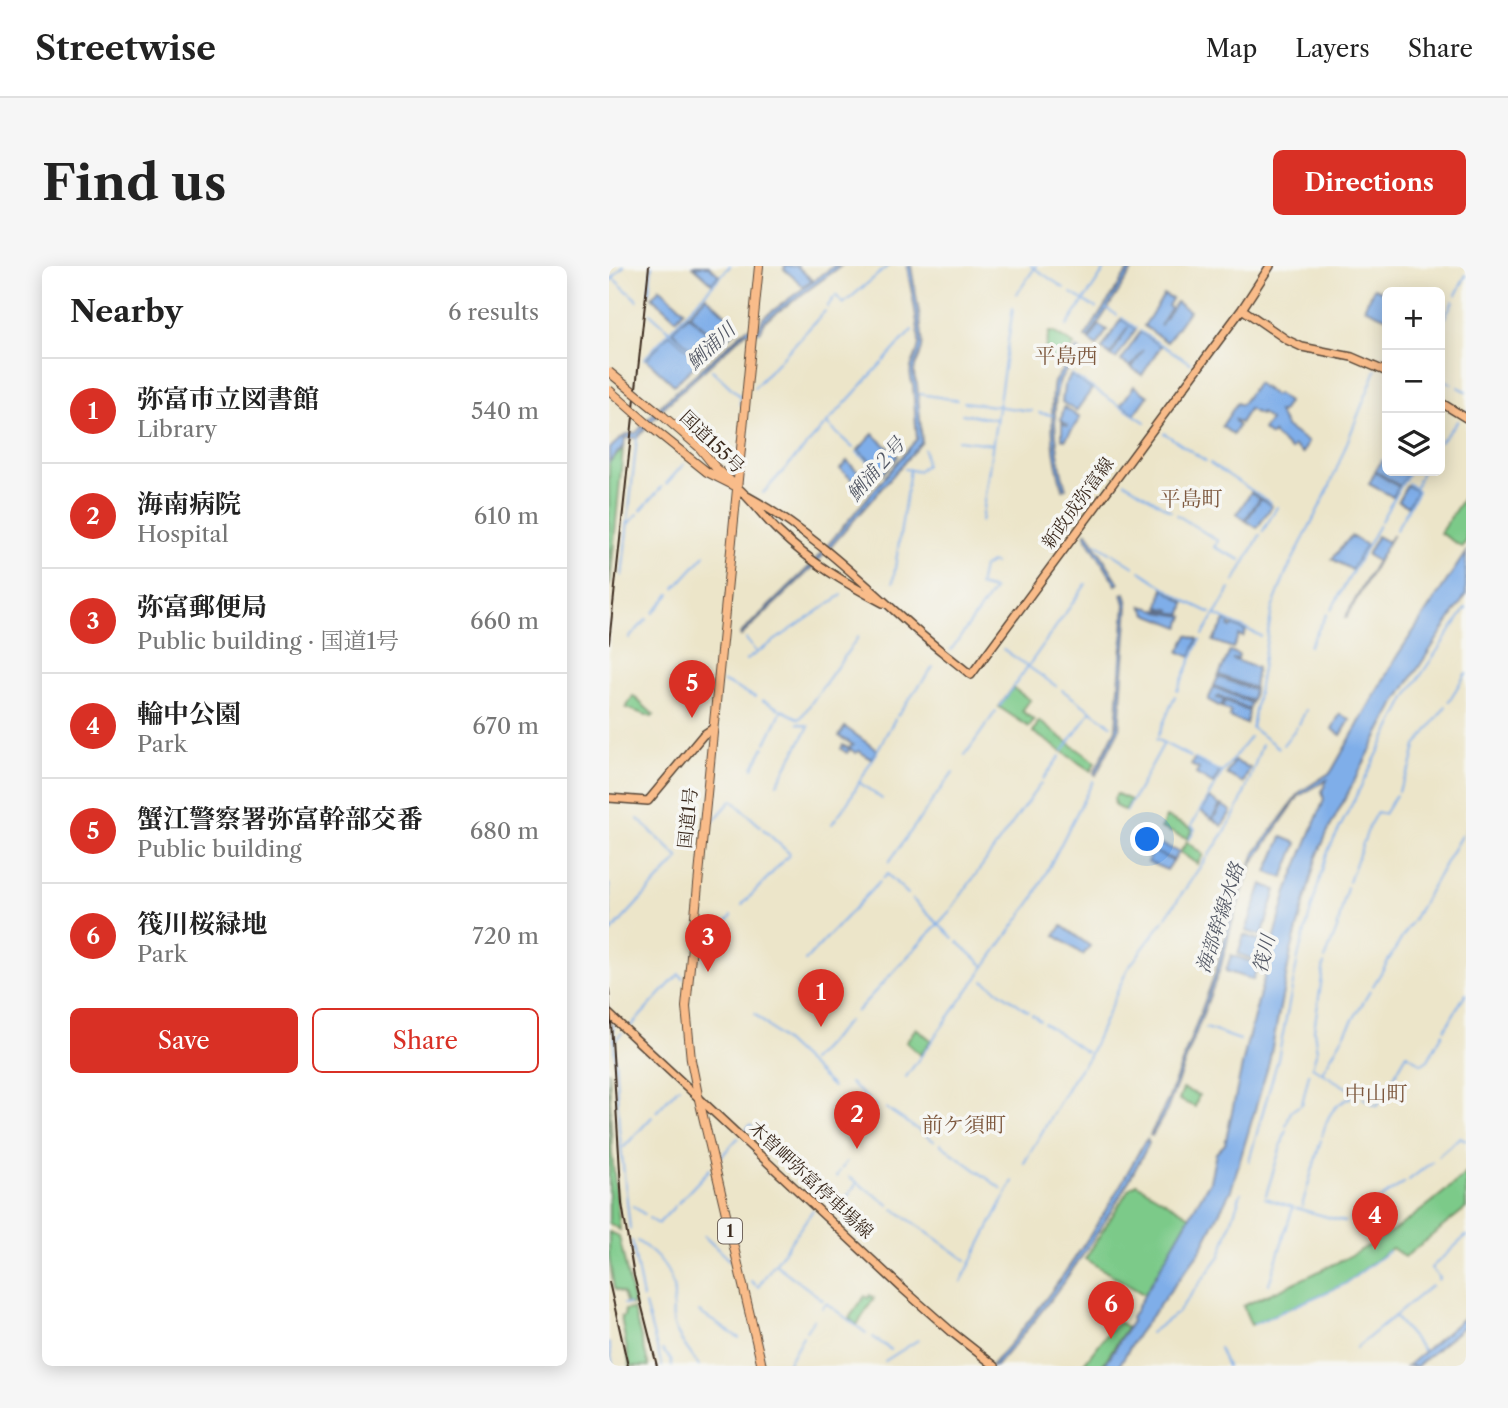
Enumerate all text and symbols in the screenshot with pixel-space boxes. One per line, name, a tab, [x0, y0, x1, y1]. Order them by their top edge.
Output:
text: Streetwise	[35, 28, 216, 69]
text: Map	[1206, 34, 1257, 63]
text: Layers	[1295, 34, 1370, 63]
text: Share	[1408, 34, 1473, 63]
button: Directions	[1273, 150, 1466, 215]
text: Find us	[42, 152, 226, 213]
map controls	[1382, 287, 1445, 476]
button: +	[1382, 287, 1445, 350]
text: Nearby	[70, 293, 183, 330]
text: 6 results	[448, 298, 539, 326]
water label: 鯏浦川	[682, 317, 741, 374]
district label: 平島西	[1035, 343, 1098, 368]
button: −	[1382, 350, 1445, 413]
text: 弥富市立図書館	[137, 383, 319, 415]
text: 1	[88, 397, 98, 425]
text: 540 m	[471, 397, 539, 425]
street label: 国道155号	[675, 406, 749, 478]
button: layers	[1382, 413, 1445, 476]
text: Library	[137, 415, 217, 443]
water label: 鯏浦２号	[842, 431, 911, 505]
street label: 新政成弥富線	[1037, 453, 1119, 553]
district label: 平島町	[1160, 486, 1223, 511]
text: 海南病院	[137, 488, 241, 520]
text: 2	[86, 502, 100, 530]
text: 610 m	[474, 502, 539, 530]
text: Hospital	[137, 520, 229, 548]
text: 弥富郵便局	[137, 591, 267, 623]
text: 3	[87, 607, 100, 635]
text: 660 m	[470, 607, 539, 635]
text: Public building · 国道1号	[137, 627, 399, 655]
pin: 5	[669, 660, 715, 718]
text: 輪中公園	[137, 698, 241, 730]
text: 4	[86, 712, 100, 740]
text: 670 m	[472, 712, 539, 740]
text: Park	[137, 730, 187, 758]
street label: 国道1号	[674, 786, 702, 850]
text: 蟹江警察署弥富幹部交番	[137, 803, 423, 835]
text: 5	[87, 817, 99, 845]
text: 680 m	[470, 817, 539, 845]
your location	[1130, 822, 1164, 856]
text: Public building	[137, 835, 302, 863]
water label: 海部幹線水路	[1191, 858, 1249, 976]
text: 筏川桜緑地	[137, 908, 267, 940]
pin: 3	[685, 914, 731, 972]
text: 6	[86, 922, 100, 950]
text: 720 m	[472, 922, 539, 950]
water label: 筏川	[1248, 931, 1280, 975]
text: Park	[137, 940, 187, 968]
pin: 1	[798, 969, 844, 1027]
button: Save	[70, 1008, 298, 1073]
button: Share	[312, 1008, 539, 1073]
district label: 中山町	[1345, 1081, 1408, 1106]
pin: 2	[834, 1091, 880, 1149]
district label: 前ケ須町	[922, 1112, 1006, 1137]
street label: 木曽岬弥富停車場線	[744, 1117, 878, 1243]
pin: 4	[1352, 1192, 1398, 1250]
road number: 1	[718, 1219, 742, 1244]
pin: 6	[1088, 1281, 1134, 1339]

